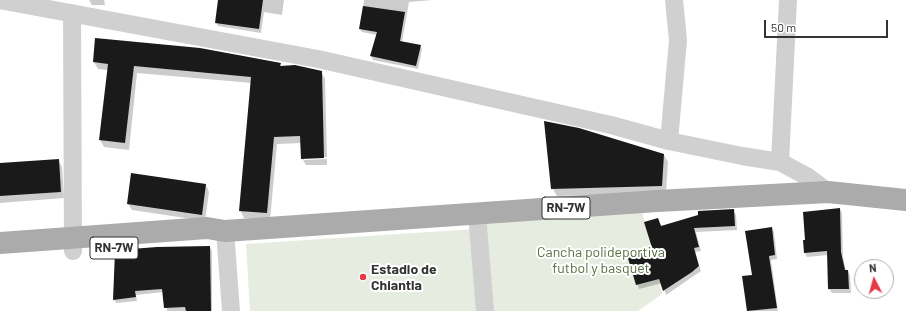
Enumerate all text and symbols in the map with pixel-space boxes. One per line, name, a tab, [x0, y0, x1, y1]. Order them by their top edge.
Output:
scale bar	[766, 12, 890, 38]
text: 50 m	[771, 20, 796, 34]
road number: RN-7W	[542, 197, 590, 219]
road number: RN-7W	[90, 237, 138, 259]
park label: Cancha polideportiva futbol y basquet	[537, 244, 665, 276]
north arrow	[854, 259, 894, 299]
place label: Estadio de Chiantla	[371, 261, 437, 294]
text: N	[868, 261, 877, 274]
marker: Estadio de Chiantla	[358, 272, 368, 282]

